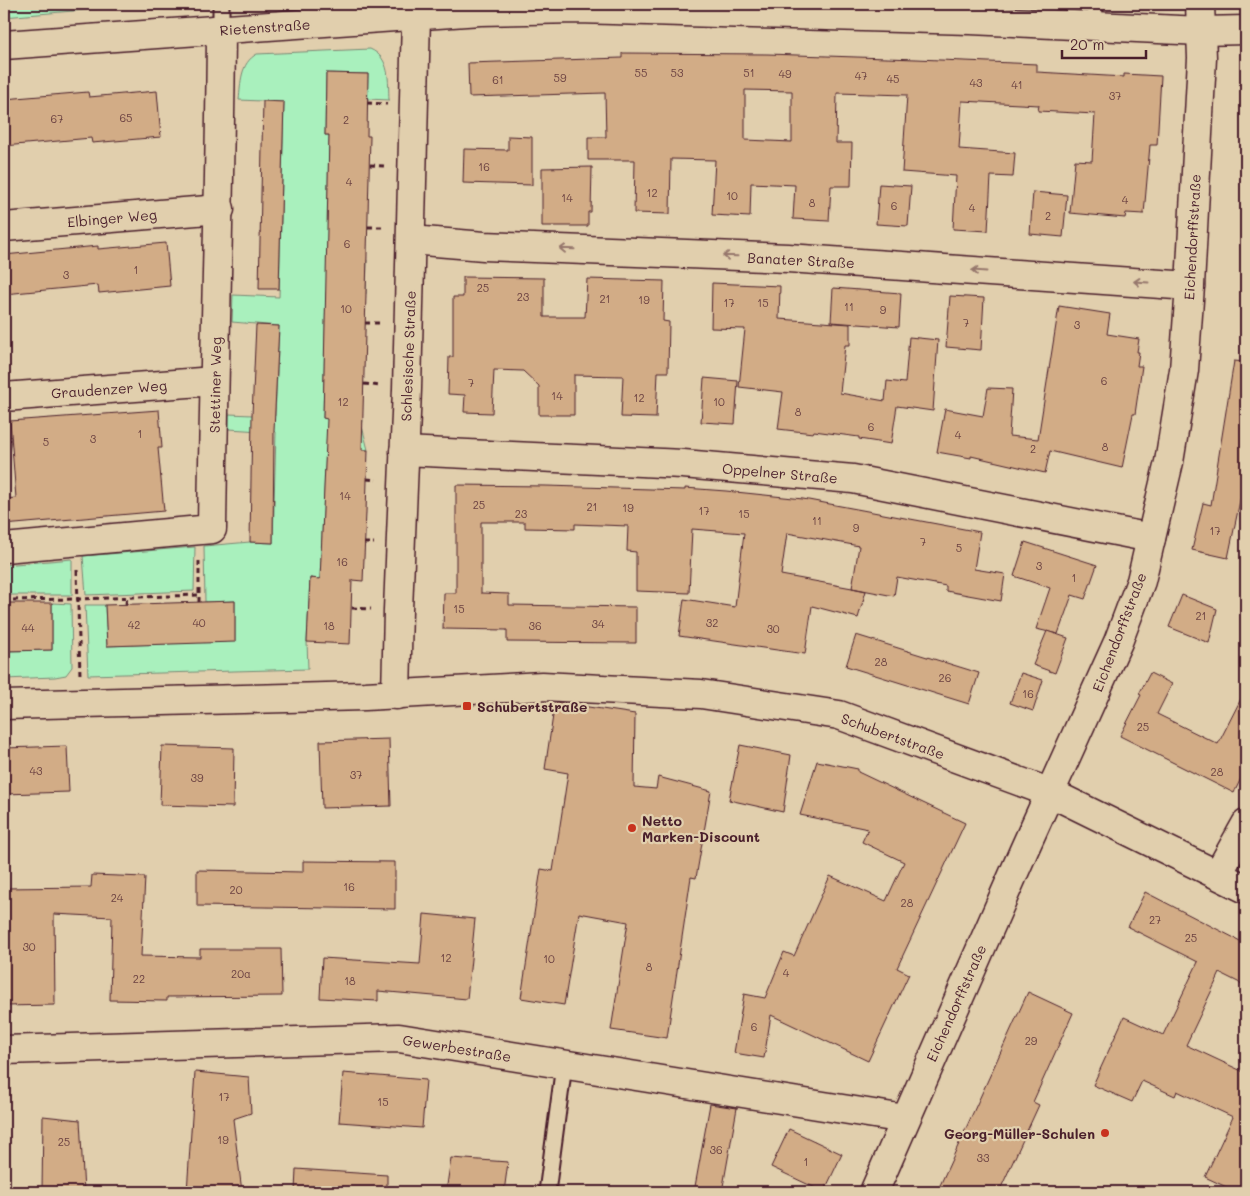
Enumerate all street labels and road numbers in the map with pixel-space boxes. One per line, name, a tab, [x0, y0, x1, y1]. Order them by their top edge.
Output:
street label: Rietenstraße	[219, 14, 311, 40]
street label: Eichendorffstraße	[1179, 173, 1205, 301]
street label: Elbinger Weg	[66, 205, 158, 231]
street label: Banater Straße	[747, 248, 855, 272]
street label: Schlesische Straße	[396, 290, 420, 422]
street label: Stettiner Weg	[205, 337, 225, 433]
street label: Graudenzer Weg	[50, 375, 168, 403]
street label: Oppelner Straße	[721, 458, 839, 488]
street label: Eichendorffstraße	[1088, 570, 1150, 694]
street label: Schubertstraße	[839, 708, 947, 764]
street label: Eichendorffstraße	[922, 941, 990, 1065]
street label: Gewerbestraße	[401, 1030, 513, 1066]

